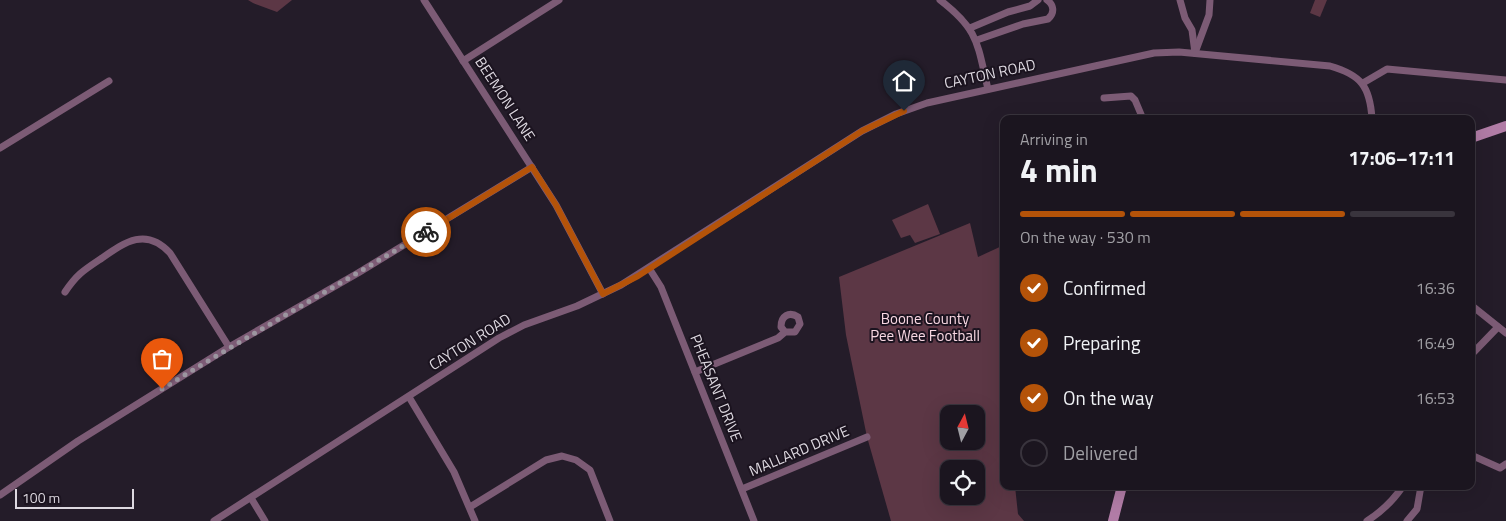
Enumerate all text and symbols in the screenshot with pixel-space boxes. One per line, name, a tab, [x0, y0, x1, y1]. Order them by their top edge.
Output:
street label: BEEMON LANE	[470, 52, 541, 145]
street label: CAYTON ROAD	[942, 53, 1038, 94]
pin	[883, 60, 925, 111]
icon: home	[890, 67, 918, 95]
text: Arriving in	[1020, 127, 1088, 151]
text: 17:06–17:11	[1348, 143, 1455, 172]
text: 4 min	[1020, 146, 1098, 194]
courier	[401, 207, 451, 257]
icon: bike	[412, 218, 440, 246]
text: On the way · 530 m	[1020, 225, 1151, 249]
text: Confirmed	[1063, 273, 1146, 302]
icon: check	[1020, 274, 1048, 302]
text: 16:36	[1416, 276, 1455, 300]
street label: CAYTON ROAD	[424, 307, 515, 376]
park label: Boone County Pee Wee Football	[870, 307, 980, 347]
text: Preparing	[1063, 328, 1140, 357]
icon: check	[1020, 329, 1048, 357]
street label: PHEASANT DRIVE	[684, 331, 748, 445]
text: 16:49	[1416, 331, 1455, 355]
pin	[141, 338, 183, 389]
icon: bag	[148, 345, 176, 373]
text: On the way	[1063, 383, 1154, 412]
icon: check	[1020, 384, 1048, 412]
text: 16:53	[1416, 386, 1455, 410]
north arrow	[940, 405, 985, 450]
map controls	[940, 405, 985, 505]
street label: MALLARD DRIVE	[745, 419, 852, 482]
text: Delivered	[1063, 438, 1138, 467]
button: locate	[940, 460, 985, 505]
scale bar	[15, 486, 134, 509]
text: 100 m	[22, 487, 60, 508]

